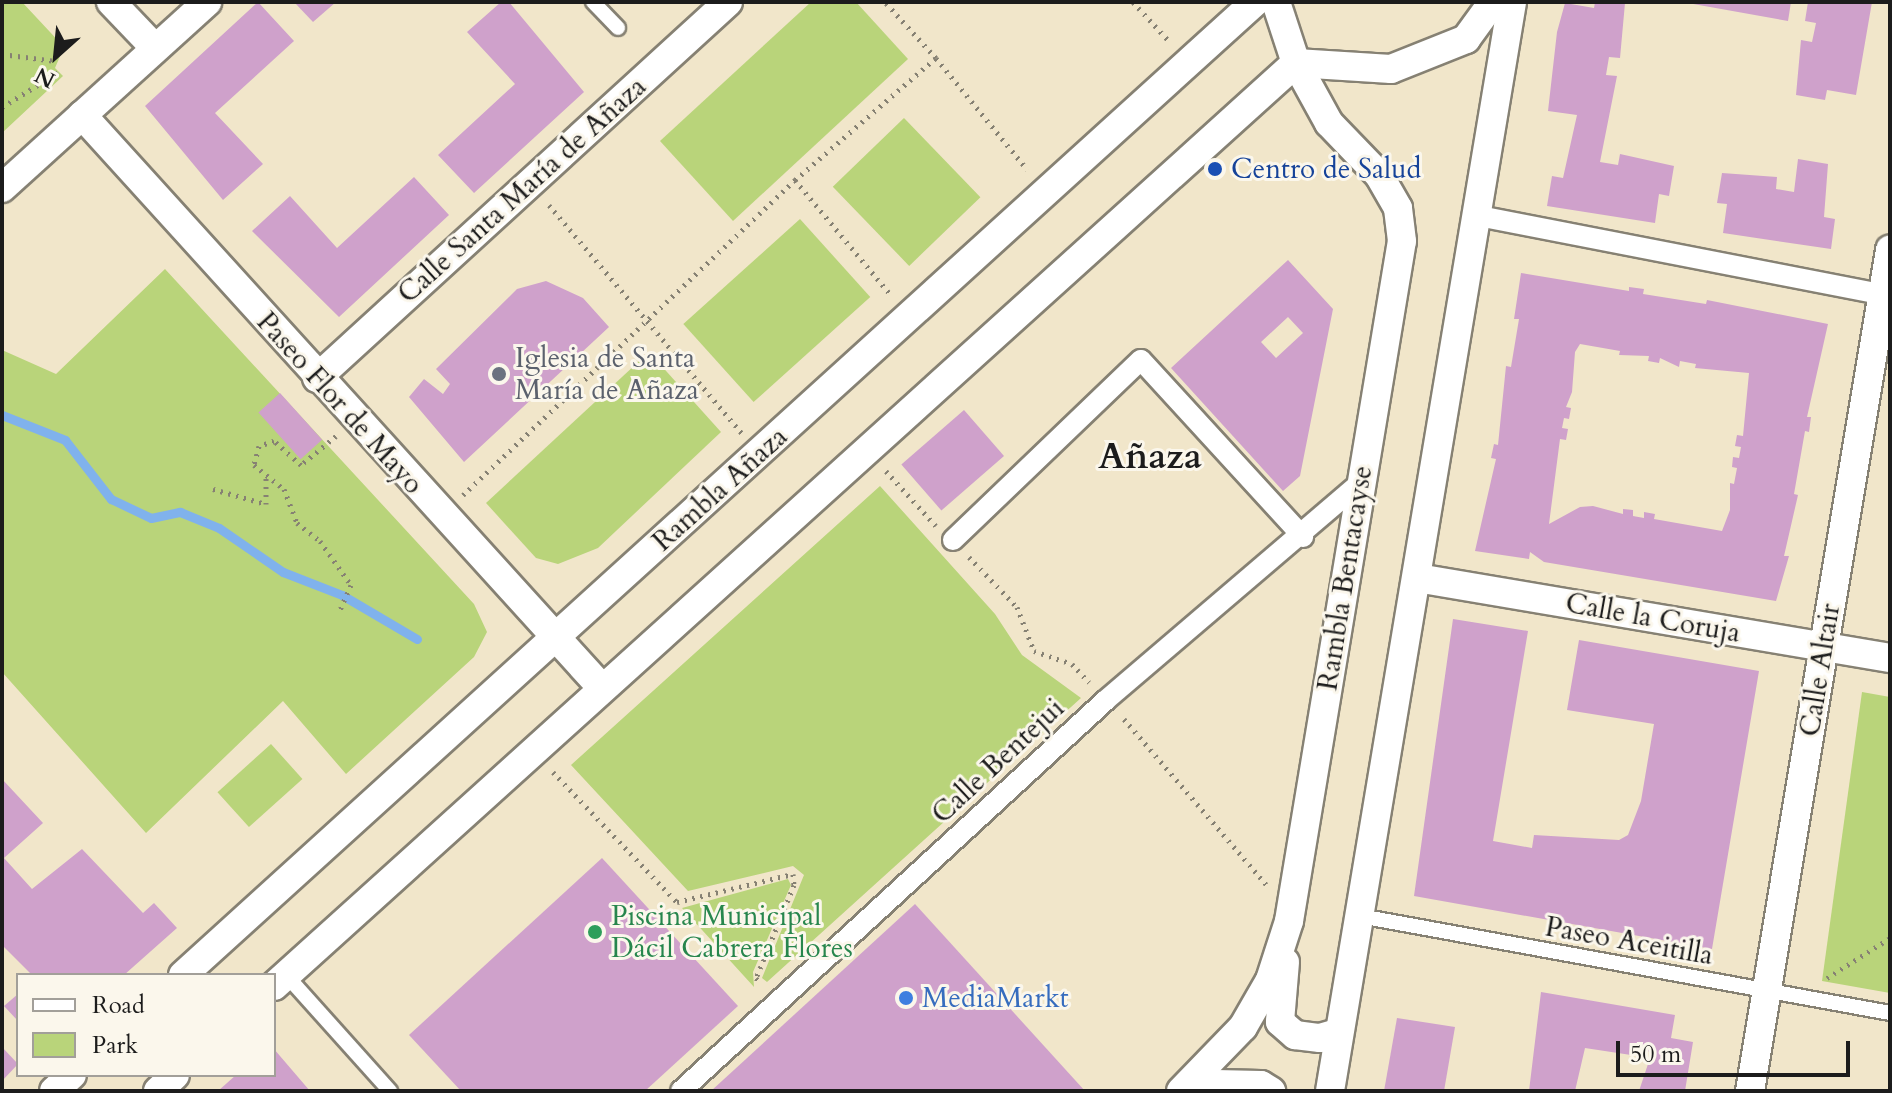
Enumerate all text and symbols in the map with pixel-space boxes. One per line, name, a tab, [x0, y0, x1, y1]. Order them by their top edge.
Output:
north arrow	[16, 16, 96, 96]
text: N	[30, 60, 60, 95]
street label: Calle Santa María de Añaza	[391, 70, 653, 310]
place label: Centro de Salud	[1231, 152, 1421, 186]
marker: Centro de Salud	[1206, 160, 1224, 178]
street label: Paseo Flor de Mayo	[250, 305, 430, 501]
place label: Iglesia de Santa María de Añaza	[515, 341, 699, 407]
marker: Iglesia de Santa María de Añaza	[490, 365, 508, 383]
street label: Rambla Añaza	[646, 420, 794, 558]
district label: Añaza	[1098, 435, 1202, 479]
street label: Rambla Bentacayse	[1311, 463, 1379, 693]
street label: Calle la Coruja	[1563, 586, 1743, 650]
street label: Calle Altair	[1793, 601, 1847, 739]
street label: Calle Bentejui	[925, 691, 1071, 831]
place label: Piscina Municipal Dácil Cabrera Flores	[611, 899, 853, 965]
street label: Paseo Aceitilla	[1543, 910, 1715, 972]
marker: Piscina Municipal Dácil Cabrera Flores	[586, 923, 604, 941]
legend	[16, 973, 276, 1077]
place label: MediaMarkt	[922, 981, 1068, 1015]
text: Road	[92, 989, 145, 1022]
marker: MediaMarkt	[897, 989, 915, 1007]
scale bar	[1620, 1025, 1854, 1075]
text: Park	[92, 1029, 138, 1062]
text: 50 m	[1630, 1038, 1681, 1071]

